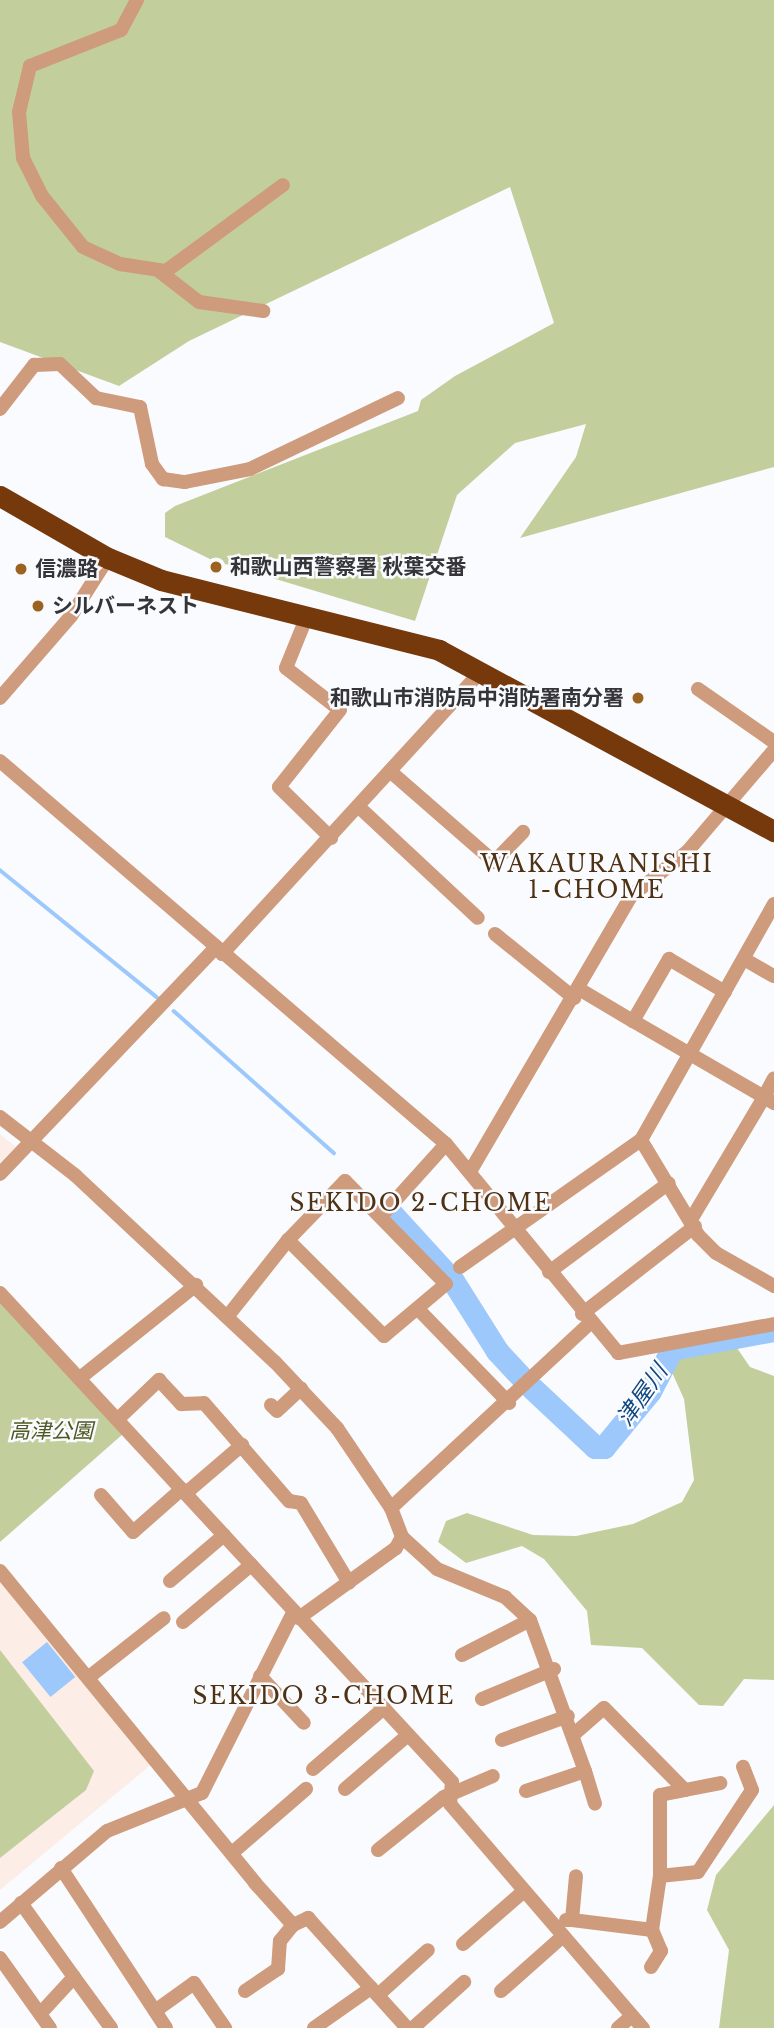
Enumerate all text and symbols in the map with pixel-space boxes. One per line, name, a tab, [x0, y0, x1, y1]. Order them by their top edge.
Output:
place label: 和歌山西警察署 秋葉交番	[230, 554, 467, 580]
place label: 信濃路	[35, 556, 98, 582]
marker: 和歌山西警察署 秋葉交番	[208, 559, 224, 575]
marker: 信濃路	[13, 561, 29, 577]
place label: シルバーネスト	[52, 593, 199, 619]
marker: シルバーネスト	[30, 598, 46, 614]
place label: 和歌山市消防局中消防署南分署	[330, 685, 624, 711]
marker: 和歌山市消防局中消防署南分署	[630, 690, 646, 706]
district label: WAKAURANISHI 1-CHOME	[482, 850, 712, 904]
district label: SEKIDO 2-CHOME	[291, 1189, 551, 1217]
water label: 津屋川	[611, 1359, 673, 1431]
park label: 高津公園	[9, 1418, 93, 1444]
district label: SEKIDO 3-CHOME	[194, 1682, 454, 1710]

